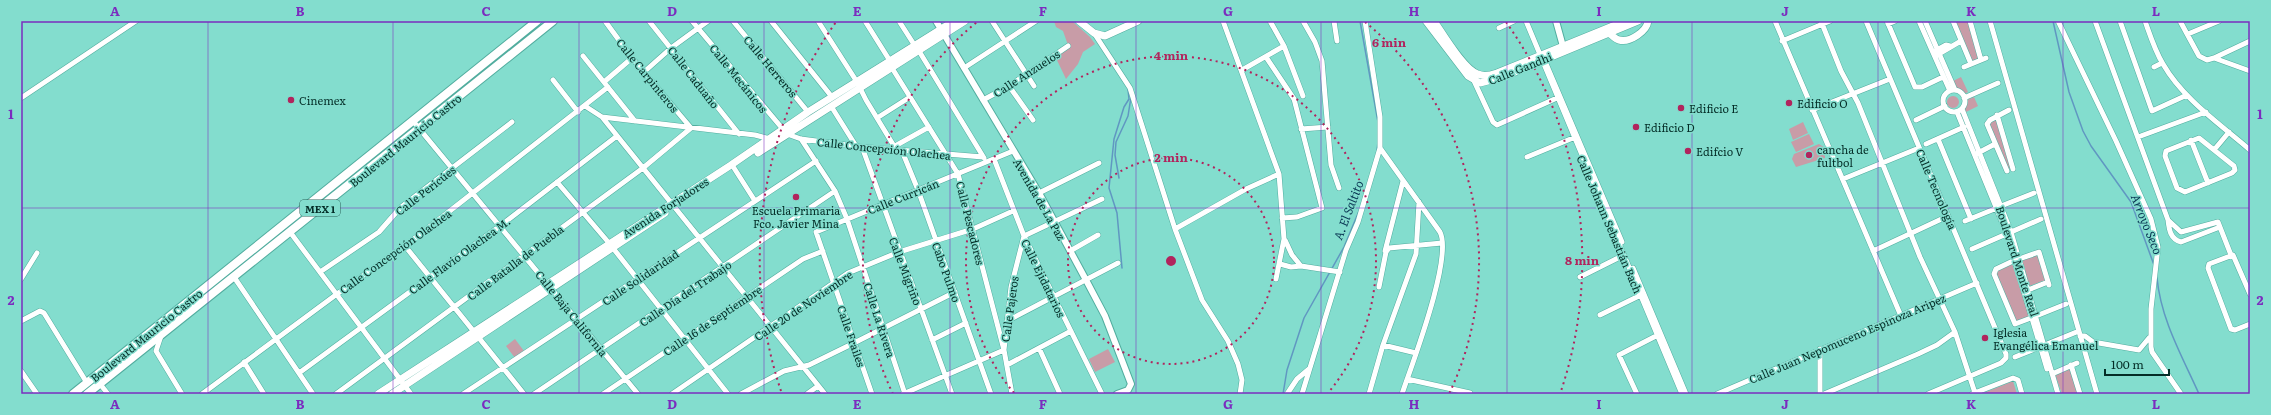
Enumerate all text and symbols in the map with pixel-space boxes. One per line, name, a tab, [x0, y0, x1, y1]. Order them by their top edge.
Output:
text: A	[110, 1, 120, 20]
text: B	[296, 1, 305, 20]
text: C	[481, 1, 491, 20]
text: D	[667, 1, 677, 20]
text: E	[853, 1, 862, 20]
text: F	[1039, 1, 1047, 20]
text: G	[1223, 1, 1233, 20]
text: H	[1409, 1, 1420, 20]
text: I	[1596, 1, 1602, 20]
text: J	[1781, 1, 1789, 20]
text: K	[1966, 1, 1977, 20]
text: L	[2152, 1, 2160, 20]
street label: Calle Herreros	[741, 32, 801, 100]
text: 6 min	[1372, 33, 1407, 51]
street label: Calle Carpinteros	[613, 35, 683, 115]
street label: Calle Mecánicos	[706, 40, 772, 116]
street label: Calle Caduaño	[665, 42, 723, 112]
street label: Calle Anzuelos	[990, 45, 1062, 101]
text: 4 min	[1154, 46, 1189, 64]
street label: Calle Gandhi	[1486, 48, 1555, 88]
street label: Boulevard Mauricio Castro	[346, 90, 464, 190]
place label: Cinemex	[299, 92, 346, 108]
marker: Cinemex	[286, 95, 296, 105]
place label: Edificio O	[1797, 95, 1848, 111]
marker: Edificio O	[1784, 98, 1794, 108]
place label: Edificio E	[1689, 100, 1738, 116]
marker: Edificio E	[1676, 103, 1686, 113]
text: 1	[8, 104, 14, 123]
text: 1	[2257, 104, 2263, 123]
place label: Edificio D	[1644, 119, 1695, 135]
marker: Edificio D	[1631, 122, 1641, 132]
street label: Calle Concepción Olachea	[816, 133, 952, 163]
place label: cancha de fultbol	[1817, 141, 1869, 170]
place label: Edifcio V	[1696, 143, 1743, 159]
marker: Edifcio V	[1683, 146, 1693, 156]
street label: Calle Tecnología	[1913, 146, 1961, 232]
text: 2 min	[1154, 148, 1188, 166]
marker: cancha de fultbol	[1804, 150, 1814, 160]
street label: Calle Johann Sebastián Bach	[1574, 152, 1646, 296]
street label: Avenida de La Paz	[1010, 155, 1070, 244]
street label: Calle Pericúes	[391, 161, 459, 219]
street label: Avenida Forjadores	[619, 173, 711, 241]
street label: Calle Curricán	[865, 174, 941, 218]
water label: A. El Saltito	[1328, 178, 1368, 242]
street label: Calle Pescadores	[953, 179, 989, 267]
water label: Arroyo Seco	[2127, 191, 2167, 257]
marker: Escuela Primaria Fco. Javier Mina	[791, 192, 801, 202]
road number: MEX 1	[300, 200, 340, 216]
place label: Escuela Primaria Fco. Javier Mina	[752, 202, 840, 231]
street label: Boulevard Monte Real	[1993, 204, 2044, 319]
street label: Calle Concepción Olachea	[336, 205, 454, 297]
street label: Calle Flavio Olachea M.	[405, 213, 513, 297]
street label: Calle Batalla de Puebla	[463, 220, 567, 304]
street label: Calle Migriño	[886, 235, 926, 307]
street label: Calle Ejidatarios	[1018, 236, 1070, 320]
street label: Cabo Pulmo	[929, 240, 965, 304]
street label: Calle Solidaridad	[598, 245, 682, 309]
text: 8 min	[1565, 251, 1600, 269]
centre of rings	[1164, 254, 1178, 268]
street label: Calle Día del Trabajo	[636, 256, 734, 330]
street label: Calle 20 de Noviembre	[751, 266, 856, 344]
street label: Calle Baja California	[532, 267, 612, 359]
street label: Calle Pajeros	[996, 275, 1022, 343]
street label: Calle La Rivera	[860, 280, 900, 360]
street label: Calle 16 de Septiembre	[659, 281, 765, 359]
street label: Boulevard Mauricio Castro	[87, 285, 205, 385]
street label: Calle Juan Nepomuceno Espinoza Aripez	[1746, 289, 1948, 387]
text: 2	[8, 290, 15, 309]
text: 2	[2257, 290, 2264, 309]
street label: Calle Frailes	[834, 303, 870, 369]
place label: Iglesia Evangélica Emanuel	[1993, 324, 2099, 353]
marker: Iglesia Evangélica Emanuel	[1980, 333, 1990, 343]
scale bar	[2105, 351, 2169, 377]
text: 100 m	[2111, 355, 2144, 373]
text: A	[110, 394, 120, 413]
text: B	[296, 394, 305, 413]
text: C	[481, 394, 491, 413]
text: D	[667, 394, 677, 413]
text: E	[853, 394, 862, 413]
text: F	[1039, 394, 1047, 413]
text: G	[1223, 394, 1233, 413]
text: H	[1409, 394, 1420, 413]
text: I	[1596, 394, 1602, 413]
text: J	[1781, 394, 1789, 413]
text: K	[1966, 394, 1977, 413]
text: L	[2152, 394, 2160, 413]

